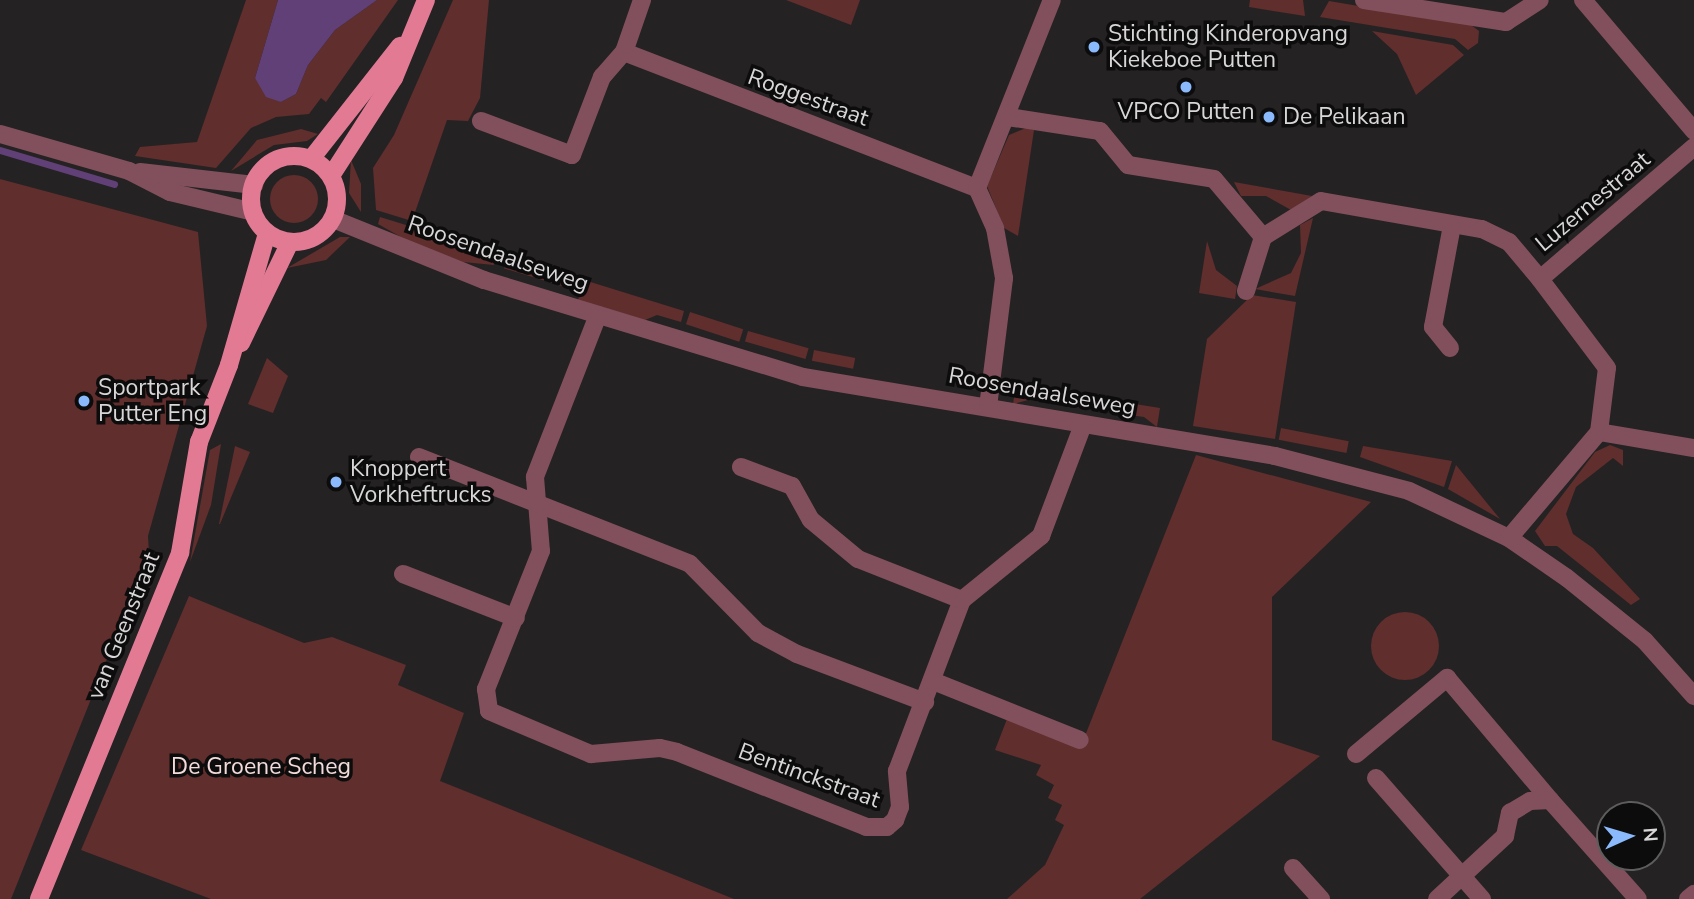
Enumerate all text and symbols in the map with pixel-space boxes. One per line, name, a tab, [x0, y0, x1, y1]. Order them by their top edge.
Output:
place label: Stichting Kinderopvang Kiekeboe Putten	[1108, 20, 1348, 74]
marker: Stichting Kinderopvang Kiekeboe Putten	[1086, 39, 1102, 55]
street label: Roggestraat	[744, 63, 872, 133]
marker: VPCO Putten	[1178, 79, 1194, 95]
place label: VPCO Putten	[1117, 98, 1255, 126]
place label: De Pelikaan	[1283, 103, 1405, 131]
marker: De Pelikaan	[1261, 109, 1277, 125]
street label: Luzernestraat	[1530, 146, 1656, 258]
street label: Roosendaalseweg	[404, 210, 592, 298]
street label: Roosendaalseweg	[946, 362, 1138, 422]
place label: Sportpark Putter Eng	[98, 374, 207, 428]
marker: Sportpark Putter Eng	[76, 393, 92, 409]
place label: Knoppert Vorkheftrucks	[350, 455, 492, 509]
marker: Knoppert Vorkheftrucks	[328, 474, 344, 490]
street label: van Geenstraat	[82, 548, 166, 704]
street label: Bentinckstraat	[734, 738, 884, 814]
park label: De Groene Scheg	[171, 753, 351, 781]
north arrow	[1596, 801, 1666, 871]
text: N	[1636, 827, 1663, 843]

